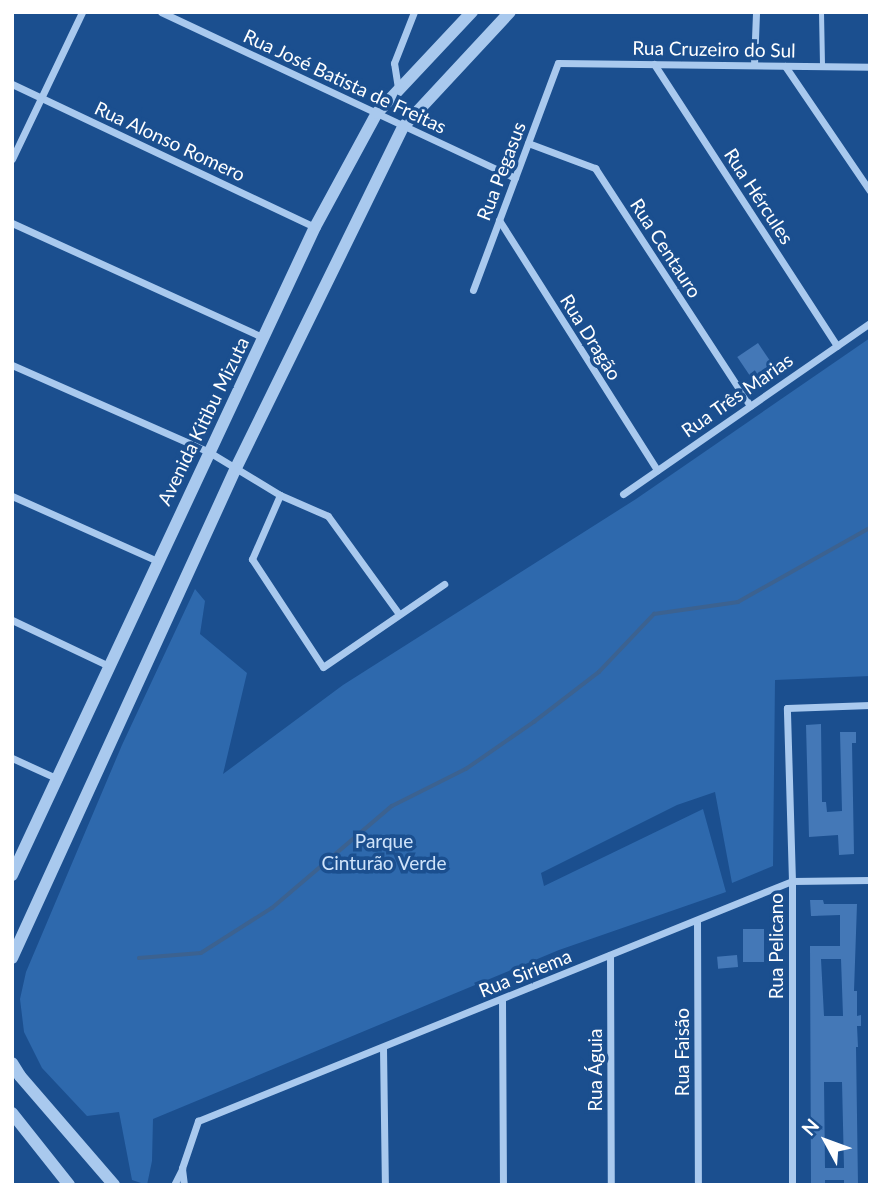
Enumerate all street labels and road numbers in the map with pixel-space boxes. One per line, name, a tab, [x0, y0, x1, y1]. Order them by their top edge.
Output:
street label: Rua José Batista de Freitas	[240, 24, 450, 138]
street label: Rua Cruzeiro do Sul	[632, 36, 796, 62]
street label: Rua Alonso Romero	[91, 96, 249, 186]
street label: Rua Pegasus	[472, 118, 530, 224]
street label: Rua Hércules	[720, 144, 798, 248]
street label: Rua Centauro	[626, 194, 706, 302]
street label: Rua Dragão	[556, 290, 626, 384]
street label: Avenida Kitibu Mizuta	[152, 333, 254, 509]
street label: Rua Três Marias	[677, 348, 797, 442]
street label: Rua Pelicano	[765, 893, 787, 999]
street label: Rua Siriema	[475, 944, 575, 1002]
street label: Rua Faisão	[671, 1008, 693, 1096]
street label: Rua Águia	[584, 1028, 606, 1112]

